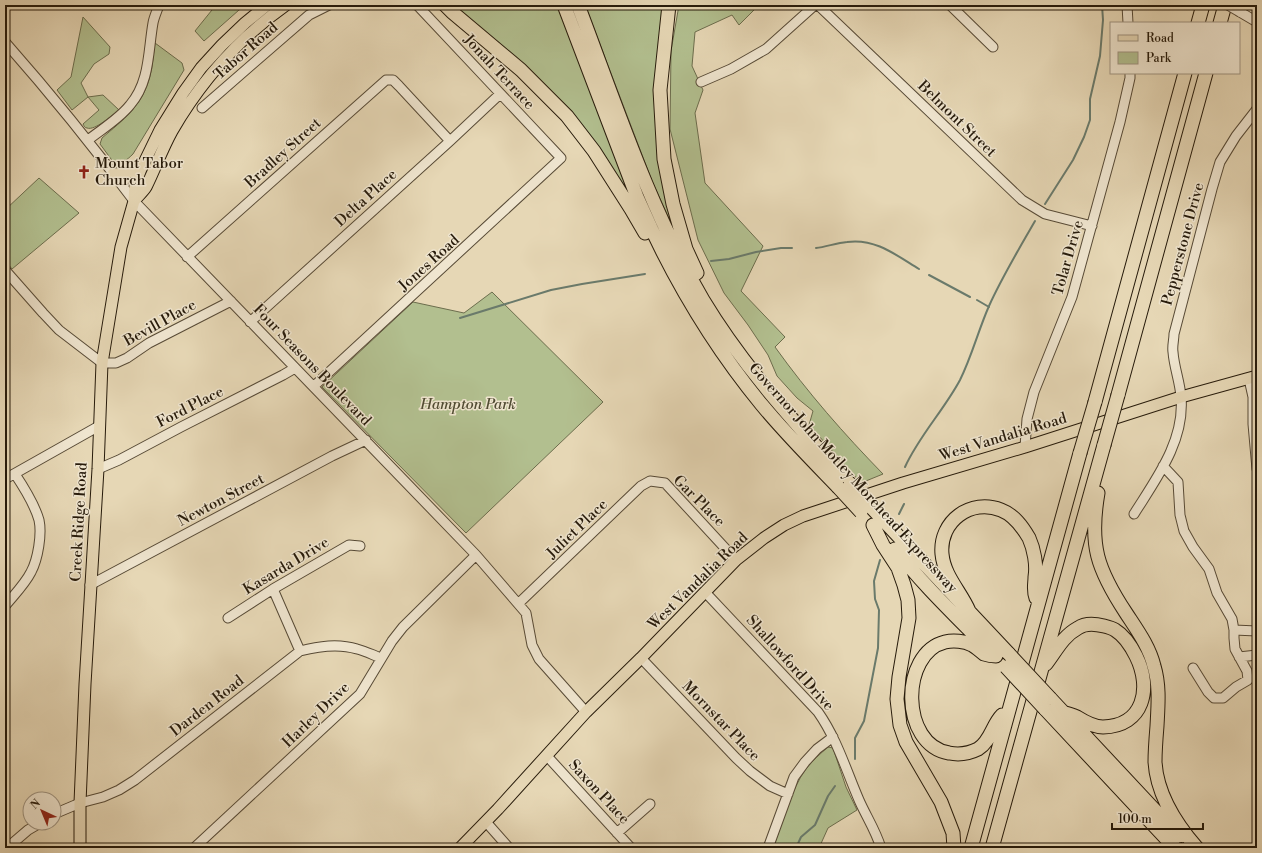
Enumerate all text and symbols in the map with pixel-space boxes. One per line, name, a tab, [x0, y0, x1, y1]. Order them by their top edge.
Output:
street label: Tabor Road	[210, 18, 282, 84]
legend	[1110, 22, 1240, 74]
street label: Jonah Terrace	[459, 30, 539, 114]
text: Road	[1146, 31, 1174, 46]
text: Park	[1146, 51, 1172, 66]
street label: Belmont Street	[913, 76, 1001, 162]
street label: Bradley Street	[240, 113, 326, 193]
place label: Mount Tabor Church	[95, 154, 184, 190]
church icon: Mount Tabor Church	[76, 164, 92, 180]
street label: Delta Place	[331, 165, 401, 231]
street label: Pepperstone Drive	[1157, 181, 1209, 307]
street label: Tolar Drive	[1048, 218, 1088, 298]
street label: Jones Road	[394, 230, 464, 296]
street label: Bevill Place	[120, 295, 200, 351]
street label: Four Seasons Boulevard	[249, 300, 375, 430]
street label: Governor John Motley Morehead Expressway	[744, 359, 962, 598]
street label: Ford Place	[153, 382, 227, 432]
park label: Hampton Park	[419, 395, 516, 414]
street label: West Vandalia Road	[936, 408, 1069, 466]
street label: Creek Ridge Road	[66, 461, 92, 582]
street label: Newton Street	[175, 469, 268, 531]
street label: Gar Place	[669, 471, 729, 531]
street label: Juliet Place	[542, 495, 612, 564]
street label: West Vandalia Road	[643, 528, 753, 634]
street label: Kasarda Drive	[240, 533, 332, 599]
street label: Shallowford Drive	[742, 611, 838, 715]
street label: Darden Road	[166, 671, 248, 741]
street label: Mornstar Place	[678, 677, 764, 765]
street label: Harley Drive	[278, 678, 354, 752]
street label: Saxon Place	[564, 756, 634, 828]
north arrow	[22, 791, 62, 831]
text: N	[28, 796, 44, 813]
scale bar	[1112, 805, 1203, 831]
text: 100 m	[1118, 812, 1152, 827]

